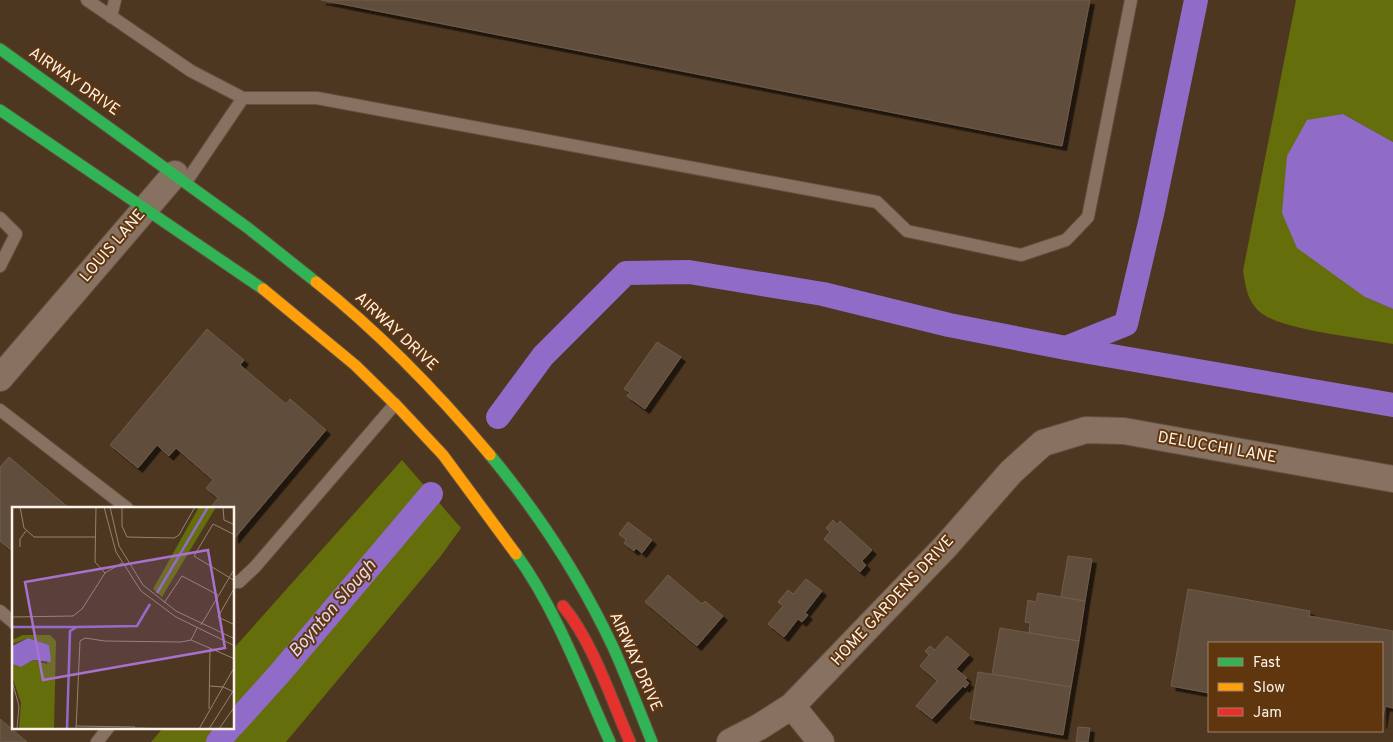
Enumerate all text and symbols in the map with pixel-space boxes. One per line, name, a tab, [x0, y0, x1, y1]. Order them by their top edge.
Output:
street label: AIRWAY DRIVE	[25, 43, 123, 121]
street label: LOUIS LANE	[76, 205, 150, 287]
street label: AIRWAY DRIVE	[350, 288, 442, 376]
street label: DELUCCHI LANE	[1156, 428, 1278, 468]
inset map	[12, 507, 235, 730]
street label: HOME GARDENS DRIVE	[827, 532, 959, 670]
water label: Boynton Slough	[284, 555, 382, 663]
street label: AIRWAY DRIVE	[604, 609, 666, 715]
legend	[1208, 642, 1383, 732]
text: Fast	[1253, 654, 1281, 673]
text: Slow	[1253, 679, 1285, 698]
text: Jam	[1253, 704, 1282, 723]

